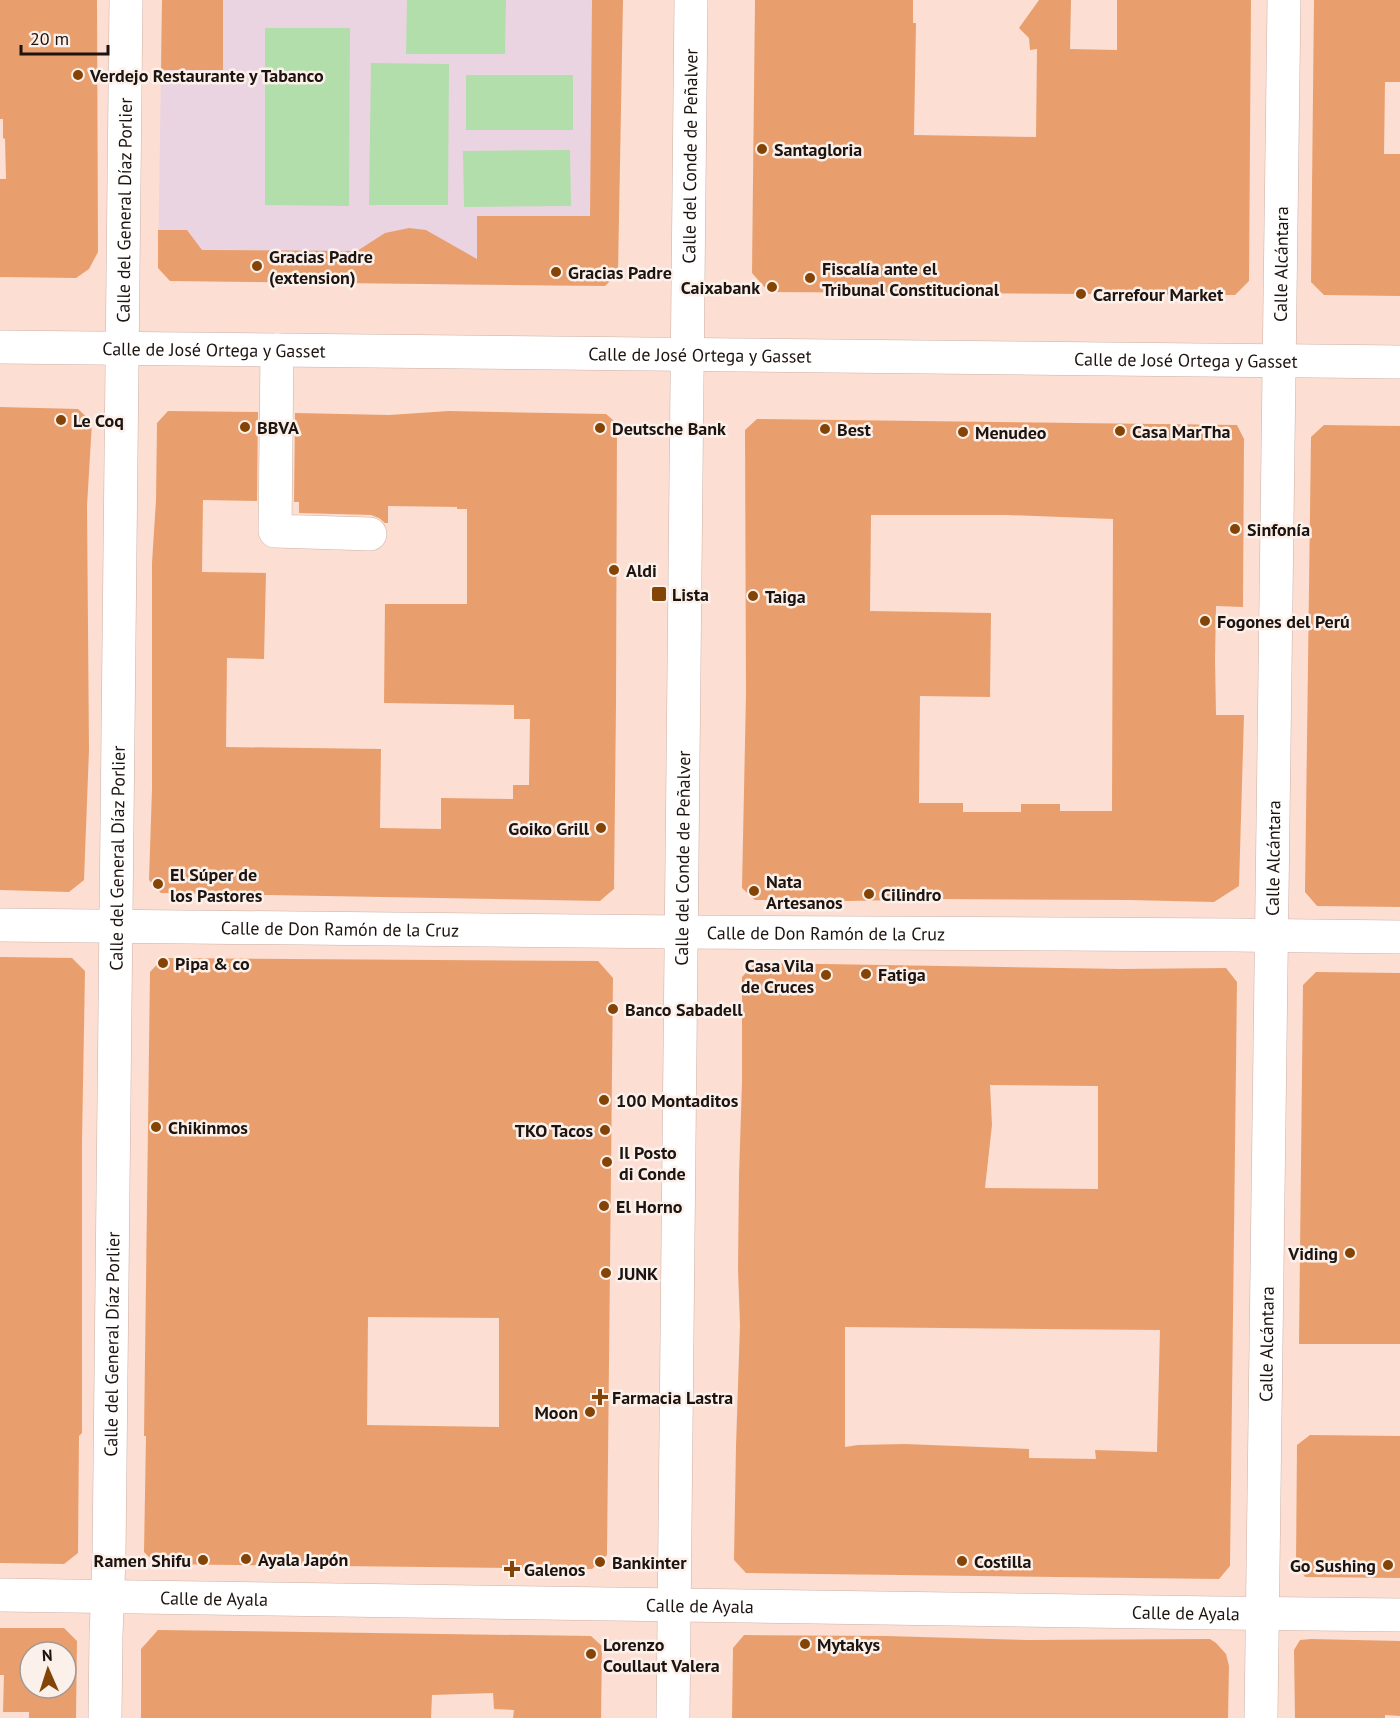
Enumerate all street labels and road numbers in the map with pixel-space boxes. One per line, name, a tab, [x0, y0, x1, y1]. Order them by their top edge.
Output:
street label: Calle del Conde de Peñalver	[677, 48, 702, 264]
street label: Calle del General Díaz Porlier	[111, 97, 136, 323]
street label: Calle Alcántara	[1268, 206, 1293, 322]
street label: Calle de José Ortega y Gasset	[102, 337, 326, 362]
street label: Calle de José Ortega y Gasset	[588, 342, 812, 367]
street label: Calle de José Ortega y Gasset	[1074, 347, 1298, 372]
street label: Calle del General Díaz Porlier	[104, 745, 129, 971]
street label: Calle del Conde de Peñalver	[669, 750, 695, 966]
street label: Calle Alcántara	[1260, 800, 1285, 916]
street label: Calle de Don Ramón de la Cruz	[221, 916, 459, 941]
street label: Calle de Don Ramón de la Cruz	[707, 921, 945, 945]
street label: Calle del General Díaz Porlier	[99, 1231, 124, 1457]
street label: Calle Alcántara	[1254, 1286, 1278, 1402]
street label: Calle de Ayala	[160, 1586, 268, 1610]
street label: Calle de Ayala	[646, 1593, 754, 1618]
street label: Calle de Ayala	[1132, 1600, 1240, 1625]

